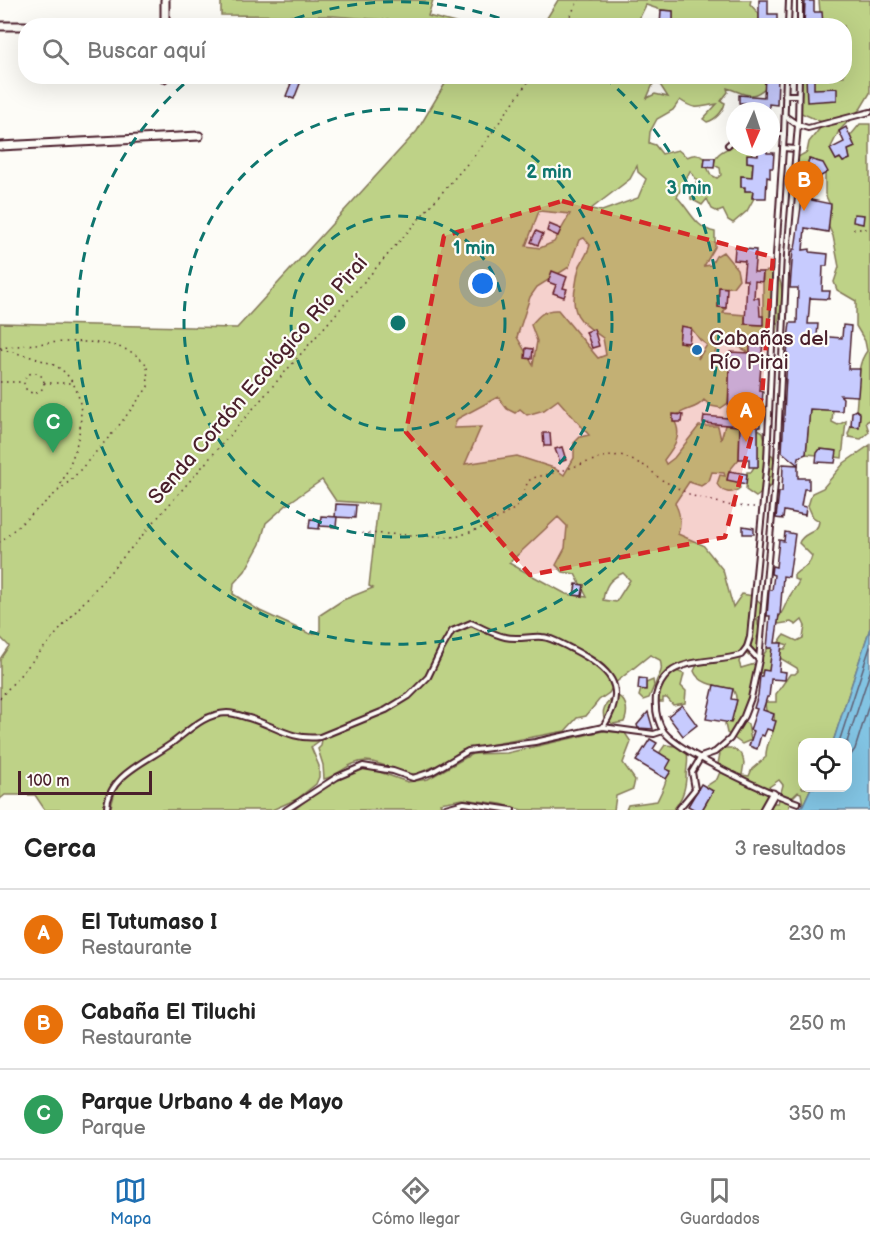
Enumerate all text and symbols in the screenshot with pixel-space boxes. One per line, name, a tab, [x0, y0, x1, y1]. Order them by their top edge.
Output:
search box	[18, 18, 852, 84]
icon: search	[39, 35, 72, 68]
text: Buscar aquí	[87, 38, 206, 65]
north arrow	[726, 102, 780, 156]
text: 2 min	[526, 162, 572, 183]
pin: B	[784, 162, 824, 211]
text: 3 min	[666, 178, 712, 199]
text: 1 min	[453, 238, 495, 259]
street label: Senda Cordón Ecológico Río Piraí	[143, 250, 373, 509]
your location	[468, 269, 497, 298]
centre of rings	[388, 313, 408, 333]
place label: Cabañas del Río Pirai	[709, 326, 829, 375]
marker: Cabañas del Río Pirai	[690, 343, 704, 357]
pin: A	[726, 392, 766, 442]
pin: C	[34, 404, 72, 453]
map controls	[798, 738, 852, 792]
button: locate	[798, 738, 852, 792]
scale bar	[18, 768, 152, 796]
text: 100 m	[27, 772, 70, 791]
text: Cerca	[24, 834, 96, 865]
text: 3 resultados	[735, 837, 846, 861]
text: El Tutumaso I	[81, 909, 217, 936]
text: A	[37, 922, 50, 946]
text: 230 m	[789, 922, 846, 946]
text: Restaurante	[81, 936, 192, 960]
text: Cabaña El Tiluchi	[81, 999, 256, 1026]
text: B	[36, 1012, 51, 1036]
text: 250 m	[789, 1012, 846, 1036]
text: Restaurante	[81, 1026, 192, 1050]
text: Parque Urbano 4 de Mayo	[81, 1089, 343, 1116]
text: C	[36, 1102, 51, 1126]
text: 350 m	[789, 1102, 846, 1126]
text: Parque	[81, 1116, 146, 1140]
tab: Mapa	[110, 1174, 151, 1229]
tab: Cómo llegar	[372, 1174, 460, 1229]
tab: Guardados	[680, 1174, 760, 1229]

